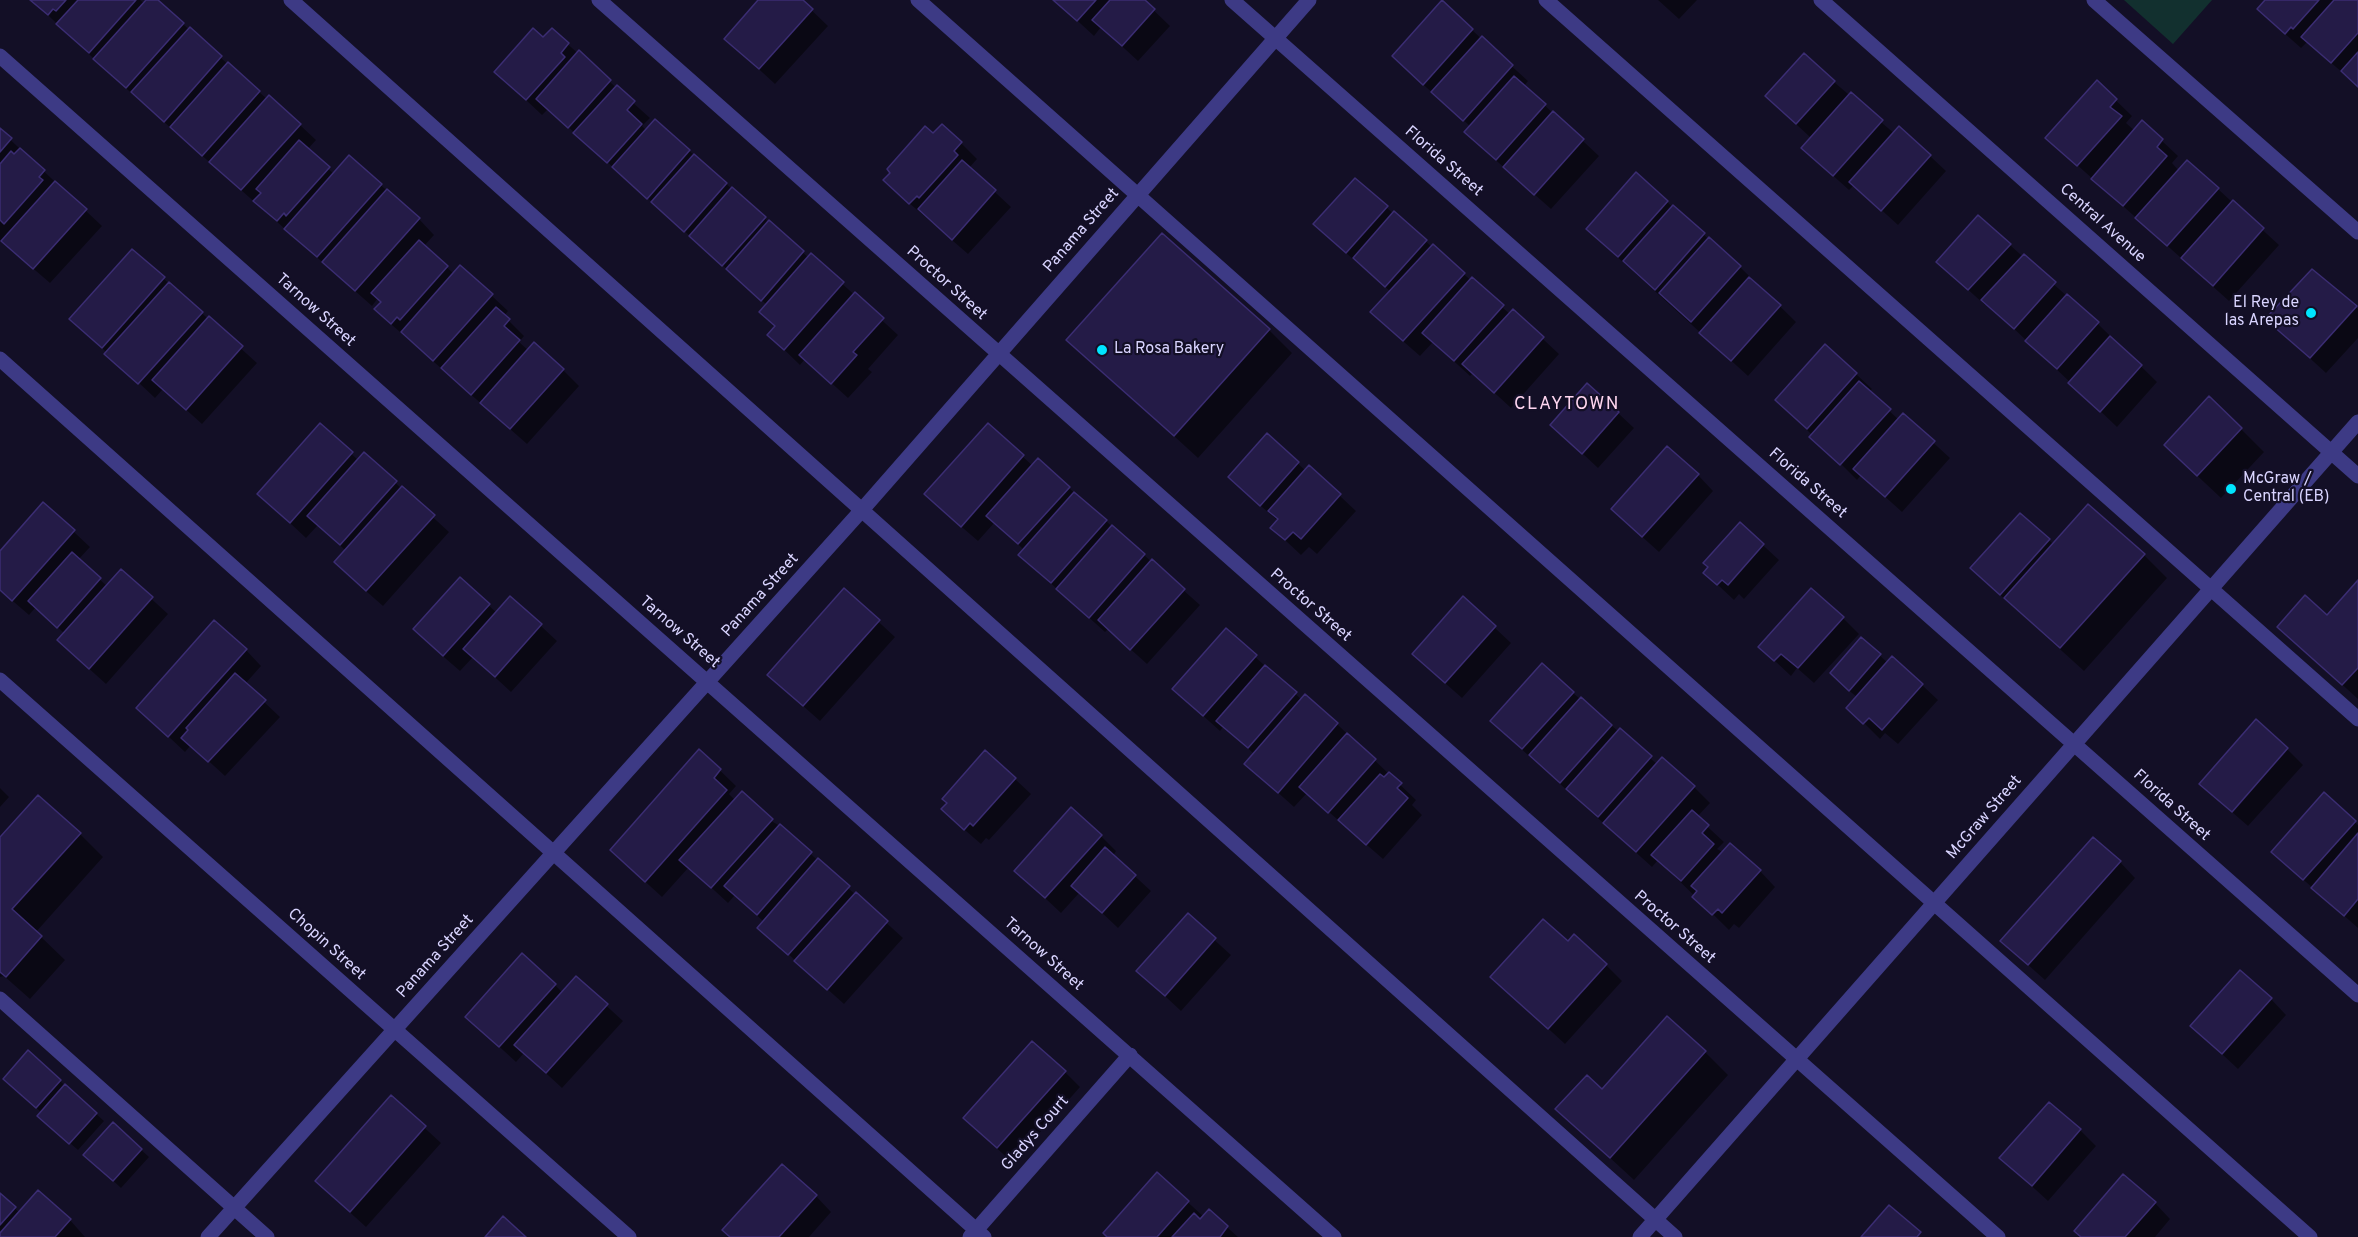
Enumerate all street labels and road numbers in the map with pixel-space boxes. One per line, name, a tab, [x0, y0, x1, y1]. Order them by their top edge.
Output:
street label: Florida Street	[1400, 123, 1486, 201]
street label: Central Avenue	[2055, 180, 2149, 268]
street label: Panama Street	[1040, 185, 1124, 277]
street label: Proctor Street	[902, 243, 990, 325]
street label: Tarnow Street	[271, 270, 359, 352]
street label: Florida Street	[1764, 445, 1850, 523]
street label: Panama Street	[718, 550, 804, 642]
street label: Proctor Street	[1265, 565, 1355, 647]
street label: Tarnow Street	[635, 593, 723, 673]
street label: Florida Street	[2128, 766, 2214, 846]
street label: McGraw Street	[1943, 772, 2027, 864]
street label: Proctor Street	[1629, 887, 1719, 969]
street label: Chopin Street	[283, 905, 369, 985]
street label: Panama Street	[393, 911, 479, 1003]
street label: Tarnow Street	[999, 914, 1087, 996]
street label: Gladys Court	[998, 1093, 1074, 1175]

